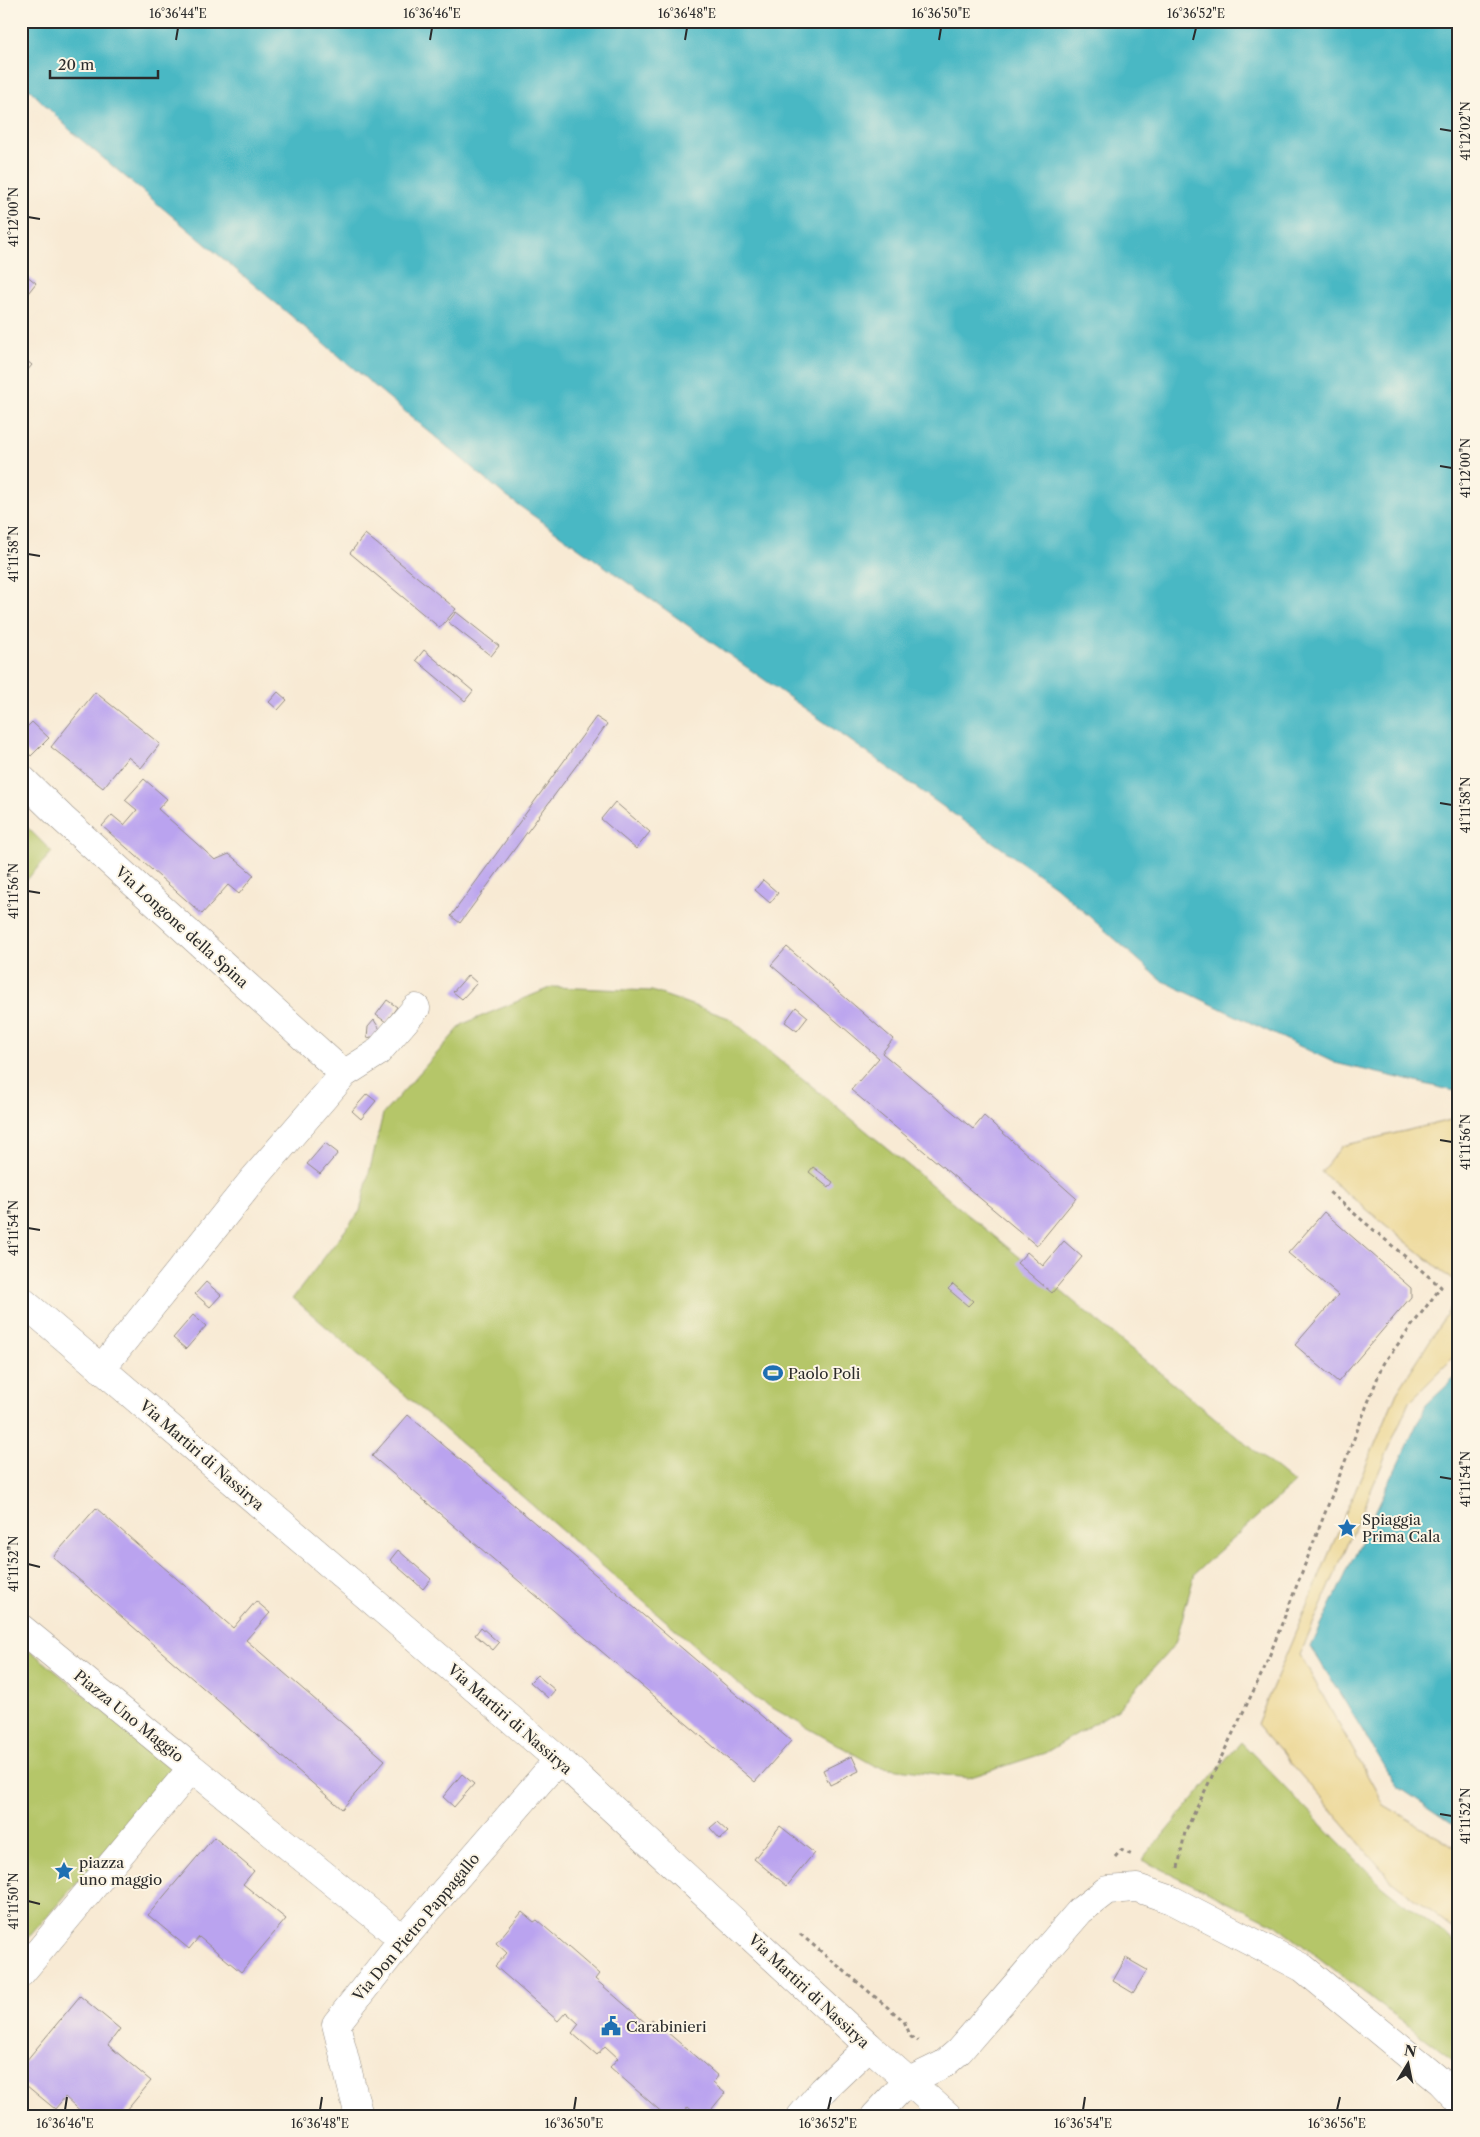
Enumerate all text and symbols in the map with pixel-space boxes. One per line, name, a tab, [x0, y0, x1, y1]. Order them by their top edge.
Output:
text: 16°36'44"E	[149, 6, 207, 21]
text: 16°36'46"E	[403, 6, 461, 21]
text: 16°36'48"E	[658, 6, 716, 21]
text: 16°36'50"E	[912, 6, 970, 21]
text: 16°36'52"E	[1167, 6, 1225, 21]
scale bar	[50, 48, 158, 80]
text: 20 m	[58, 55, 94, 74]
text: 41°12'02"N	[1458, 101, 1473, 161]
text: 41°12'00"N	[6, 187, 21, 247]
text: 41°12'00"N	[1458, 438, 1473, 498]
text: 41°11'58"N	[6, 526, 21, 582]
text: 41°11'58"N	[1458, 777, 1473, 833]
street label: Via Longone della Spina	[111, 862, 253, 992]
text: 41°11'56"N	[6, 863, 21, 919]
text: 41°11'56"N	[1458, 1114, 1473, 1170]
text: 41°11'54"N	[6, 1200, 21, 1256]
sports icon: Paolo Poli	[762, 1362, 784, 1384]
place label: Paolo Poli	[788, 1364, 861, 1383]
street label: Via Martiri di Nassirya	[135, 1395, 268, 1514]
text: 41°11'54"N	[1458, 1451, 1473, 1507]
place label: Spiaggia Prima Cala	[1362, 1510, 1440, 1546]
place icon: Spiaggia Prima Cala	[1336, 1517, 1358, 1539]
text: 41°11'52"N	[6, 1536, 21, 1592]
street label: Via Martiri di Nassirya	[443, 1659, 576, 1778]
street label: Piazza Uno Maggio	[70, 1666, 188, 1766]
text: 41°11'52"N	[1458, 1788, 1473, 1844]
street label: Via Don Pietro Pappagallo	[348, 1849, 483, 2006]
place label: piazza uno maggio	[79, 1853, 162, 1889]
place icon: piazza uno maggio	[53, 1860, 75, 1882]
text: 41°11'50"N	[6, 1872, 21, 1929]
street label: Via Martiri di Nassirya	[744, 1929, 874, 2052]
public building icon: Carabinieri	[600, 2015, 622, 2037]
place label: Carabinieri	[626, 2017, 707, 2036]
north arrow	[1382, 2040, 1432, 2090]
text: N	[1403, 2041, 1418, 2061]
text: 16°36'46"E	[36, 2116, 94, 2131]
text: 16°36'48"E	[291, 2116, 349, 2131]
text: 16°36'50"E	[545, 2116, 603, 2131]
text: 16°36'52"E	[799, 2116, 857, 2131]
text: 16°36'54"E	[1054, 2116, 1112, 2131]
text: 16°36'56"E	[1308, 2116, 1366, 2131]

